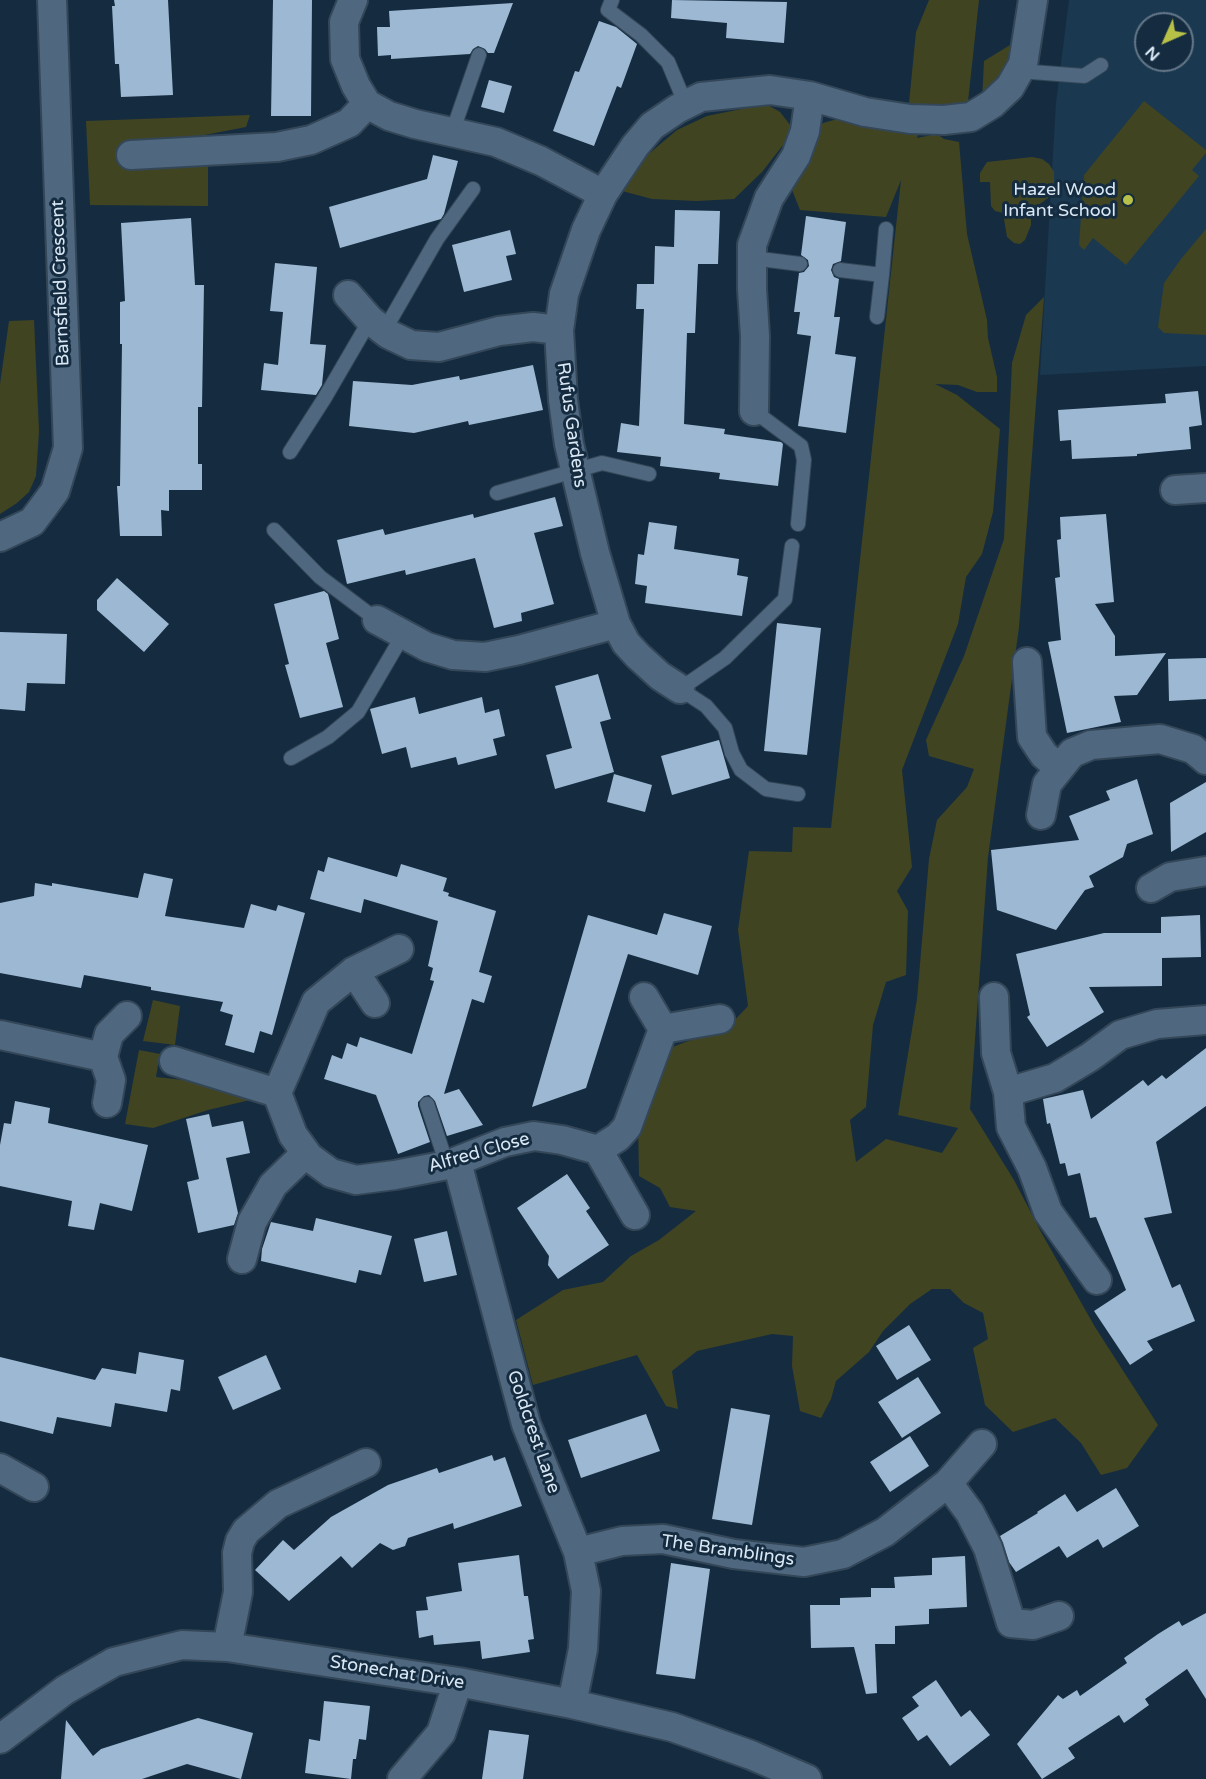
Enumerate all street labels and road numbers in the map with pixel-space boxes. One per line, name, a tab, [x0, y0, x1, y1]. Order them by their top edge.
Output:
street label: Barnsfield Crescent	[47, 199, 75, 367]
street label: Rufus Gardens	[552, 361, 590, 489]
street label: Alfred Close	[426, 1128, 532, 1178]
street label: Goldcrest Lane	[502, 1368, 564, 1496]
street label: The Bramblings	[660, 1531, 796, 1571]
street label: Stonechat Drive	[328, 1652, 466, 1694]

